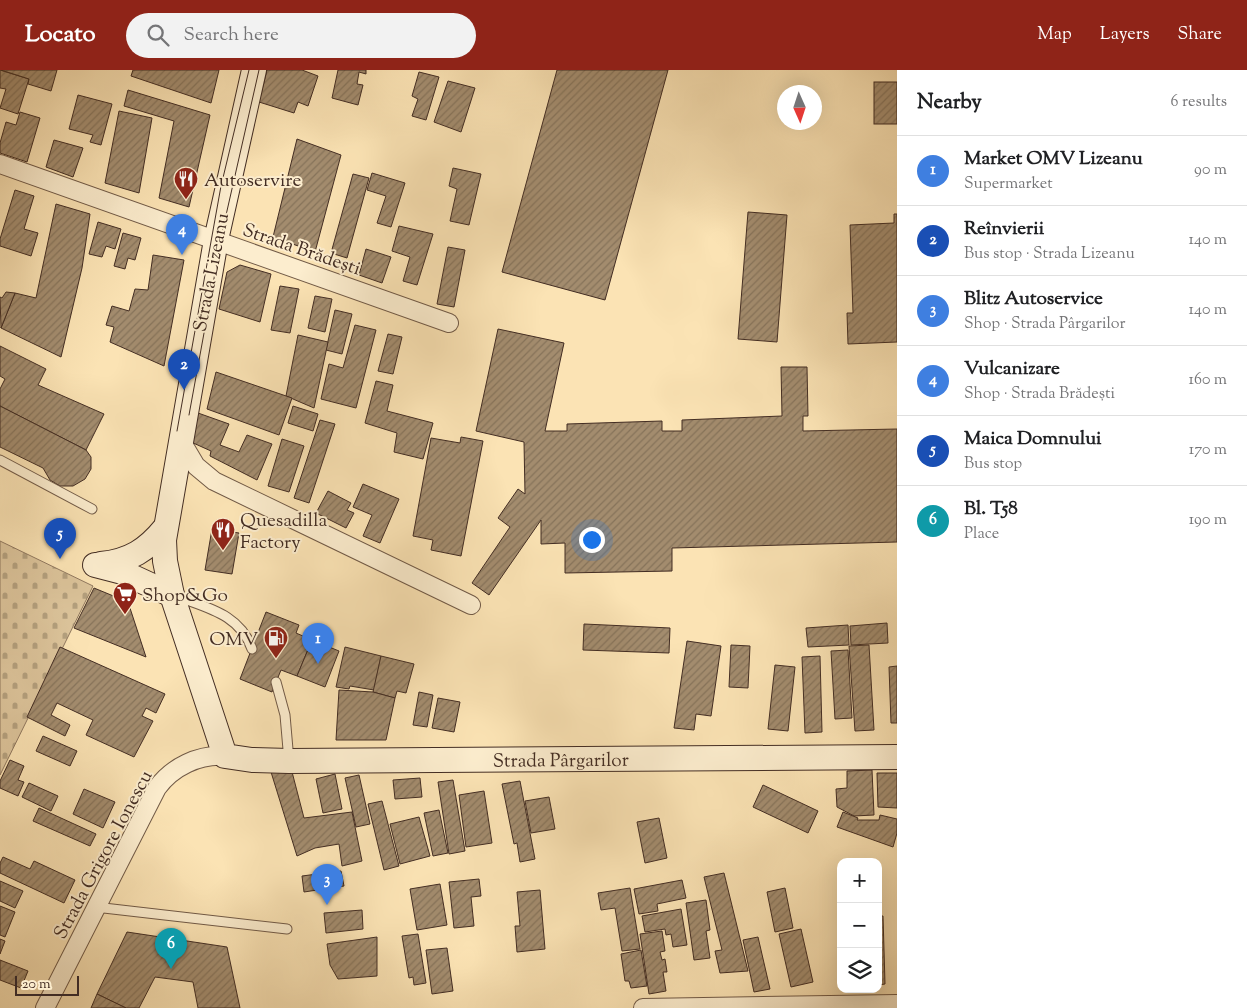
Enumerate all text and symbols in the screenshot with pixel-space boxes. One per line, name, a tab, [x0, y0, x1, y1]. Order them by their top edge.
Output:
search box	[126, 13, 476, 58]
text: Locato	[25, 18, 96, 52]
icon: search	[144, 21, 172, 49]
text: Search here	[184, 22, 279, 49]
text: Map	[1037, 22, 1072, 48]
text: Layers	[1100, 22, 1150, 48]
text: Share	[1178, 22, 1222, 48]
north arrow	[777, 85, 822, 130]
text: Nearby	[917, 88, 982, 118]
text: 6 results	[1171, 91, 1227, 114]
text: Market OMV Lizeanu	[964, 146, 1143, 173]
text: 1	[930, 159, 936, 182]
text: 90 m	[1194, 159, 1227, 182]
restaurant icon: Autoservire	[173, 166, 199, 200]
place label: Autoservire	[204, 168, 301, 195]
text: Supermarket	[964, 173, 1053, 196]
street label: Strada Lizeanu	[188, 211, 237, 334]
pin: 4	[166, 214, 198, 255]
text: Reînvierii	[964, 216, 1044, 243]
street label: Strada Brădești	[238, 218, 364, 283]
text: 2	[929, 229, 937, 252]
text: 140 m	[1189, 229, 1227, 252]
text: Bus stop · Strada Lizeanu	[964, 243, 1135, 266]
text: Blitz Autoservice	[964, 286, 1103, 313]
text: 3	[930, 299, 936, 322]
text: 140 m	[1189, 299, 1227, 322]
text: Shop · Strada Pârgarilor	[964, 313, 1126, 336]
pin: 2	[168, 349, 200, 390]
text: Vulcanizare	[964, 356, 1060, 383]
text: 4	[929, 369, 937, 392]
text: 160 m	[1189, 369, 1227, 392]
text: Shop · Strada Brădești	[964, 383, 1115, 406]
text: Maica Domnului	[964, 426, 1102, 453]
text: 5	[930, 439, 936, 462]
text: 170 m	[1189, 439, 1227, 462]
text: Bus stop	[964, 453, 1022, 476]
text: Bl. T58	[964, 496, 1018, 523]
place label: Quesadilla Factory	[240, 508, 327, 557]
text: 6	[929, 509, 937, 532]
text: 190 m	[1189, 509, 1227, 532]
restaurant icon: Quesadilla Factory	[210, 517, 236, 551]
pin: 5	[44, 518, 76, 559]
text: Place	[964, 523, 999, 546]
your location	[579, 527, 605, 553]
supermarket icon: Shop&Go	[112, 581, 138, 615]
place label: Shop&Go	[142, 583, 228, 610]
pin: 1	[302, 623, 334, 664]
fuel station icon: OMV	[263, 625, 289, 659]
place label: OMV	[209, 627, 258, 654]
street label: Strada Pârgarilor	[493, 748, 629, 776]
street label: Strada Grigore Ionescu	[48, 766, 160, 945]
map controls	[837, 858, 882, 993]
button: +	[837, 858, 882, 903]
pin: 3	[311, 864, 343, 905]
button: −	[837, 903, 882, 948]
pin: 6	[155, 928, 187, 969]
button: layers	[837, 948, 882, 993]
scale bar	[15, 973, 79, 996]
text: 20 m	[22, 975, 51, 995]

